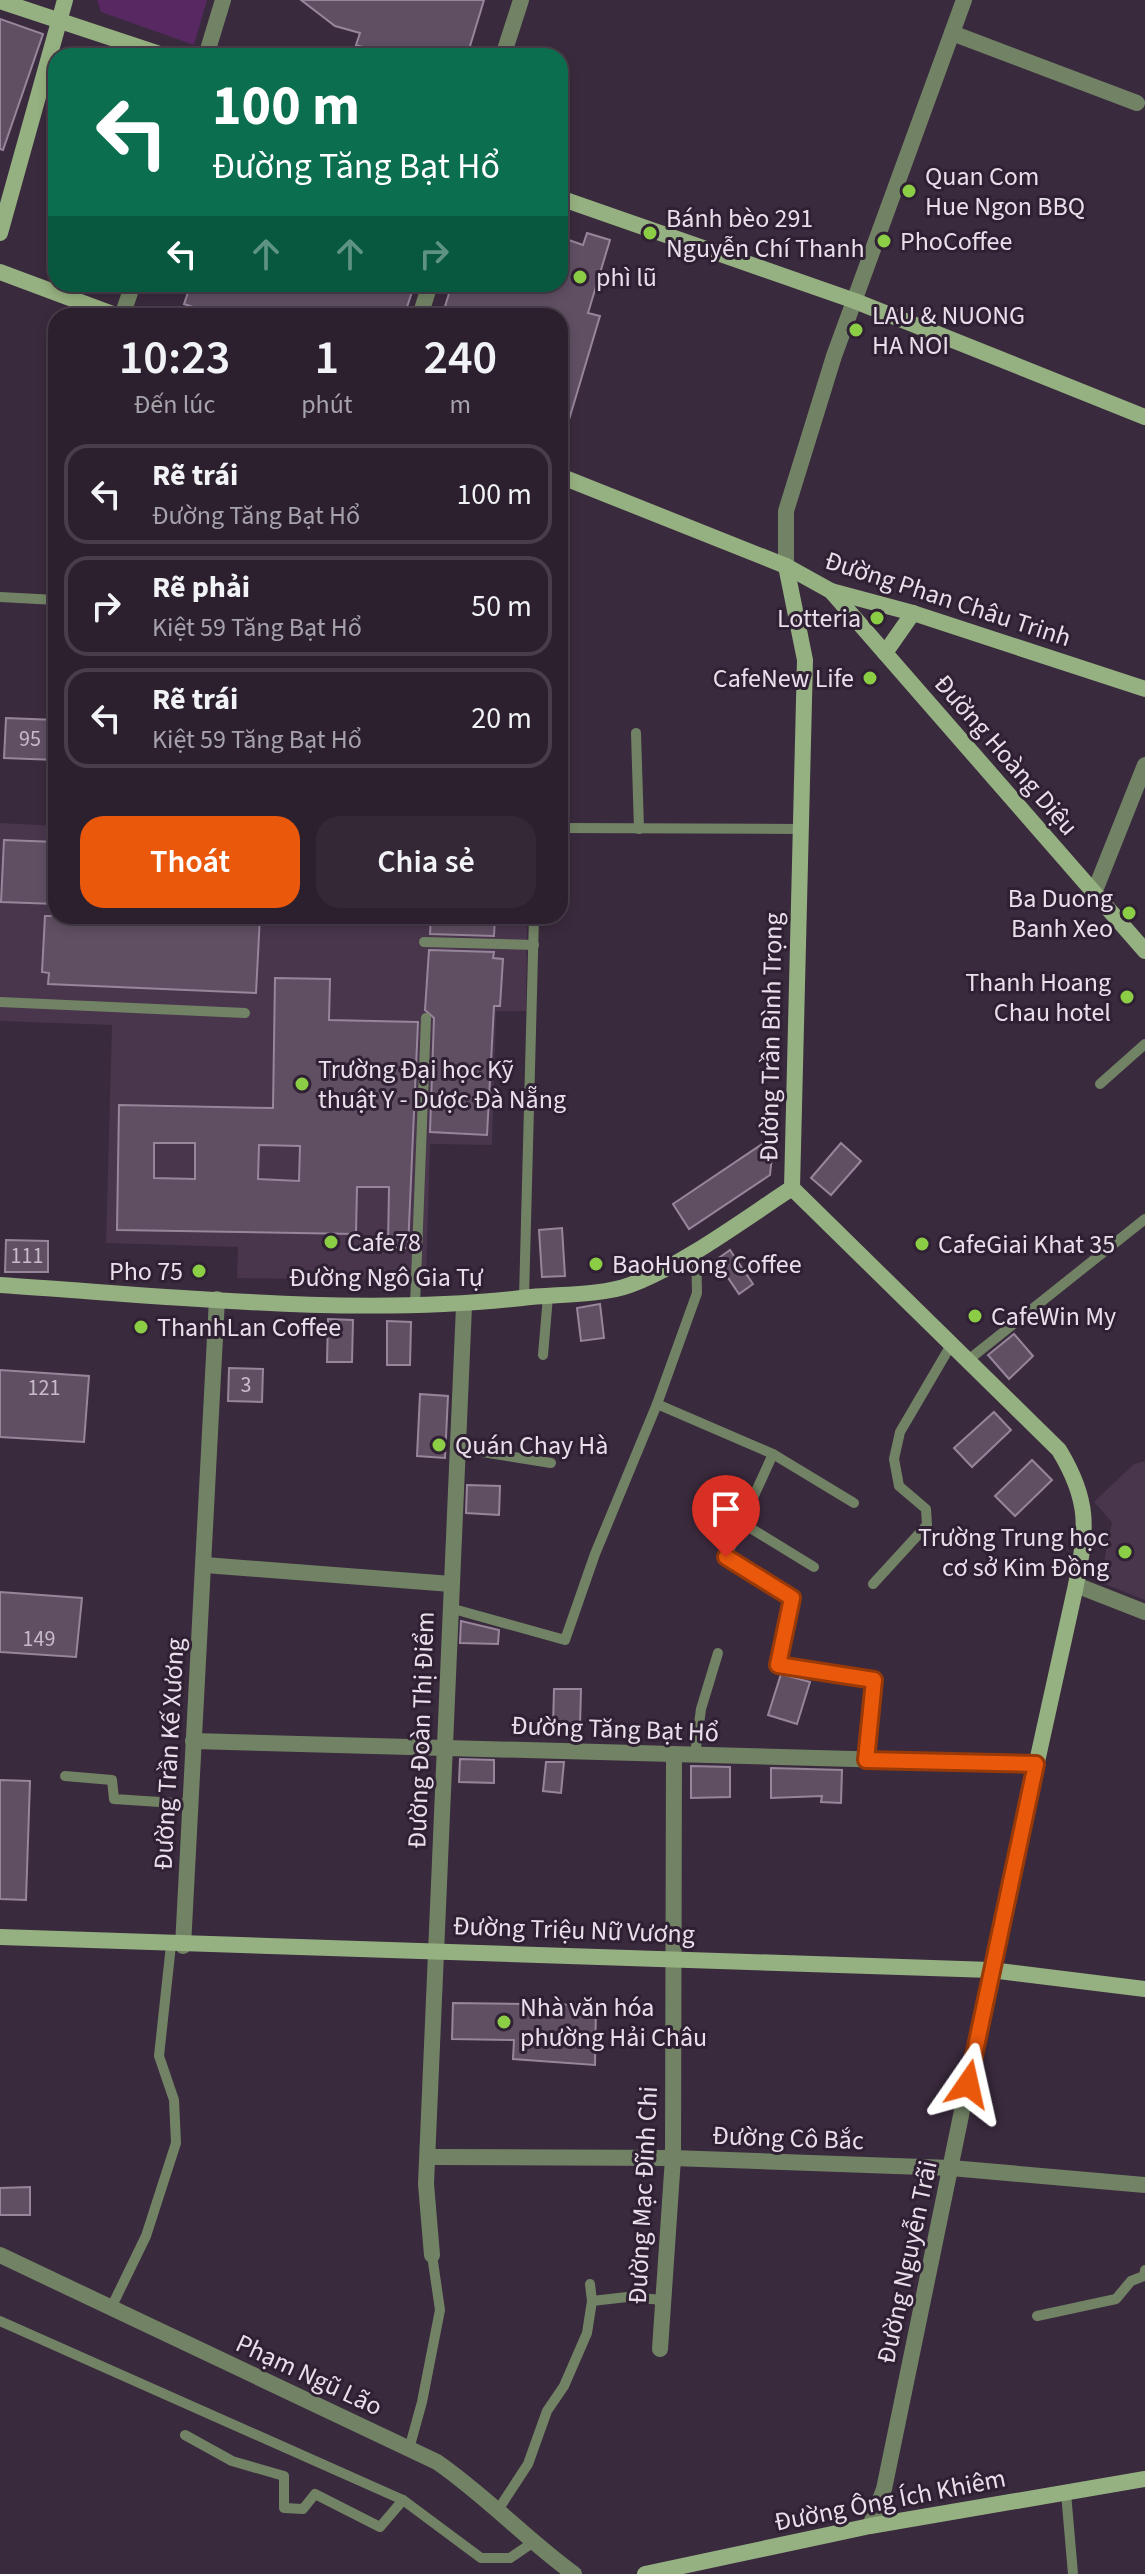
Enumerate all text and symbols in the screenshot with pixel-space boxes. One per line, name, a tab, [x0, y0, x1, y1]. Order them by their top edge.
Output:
text: 100 m	[212, 67, 360, 146]
icon: left	[80, 80, 184, 184]
text: Đường Tăng Bạt Hổ	[212, 141, 500, 192]
place label: Quan Com Hue Ngon BBQ	[925, 158, 1085, 225]
marker: Quan Com Hue Ngon BBQ	[900, 182, 918, 200]
place label: Bánh bèo 291 Nguyễn Chí Thanh	[666, 200, 865, 267]
place label: PhoCoffee	[900, 223, 1012, 260]
marker: Bánh bèo 291 Nguyễn Chí Thanh	[641, 224, 659, 242]
icon: left	[160, 232, 204, 276]
icon: ahead	[244, 232, 288, 276]
icon: ahead	[328, 232, 372, 276]
icon: right	[412, 232, 456, 276]
marker: PhoCoffee	[875, 232, 893, 250]
place label: phì lũ	[596, 259, 657, 296]
marker: phì lũ	[571, 268, 589, 286]
place label: LAU & NUONG HA NOI	[872, 297, 1025, 364]
marker: LAU & NUONG HA NOI	[847, 321, 865, 339]
text: 10:23	[119, 324, 230, 392]
text: 1	[315, 324, 339, 392]
text: 240	[423, 324, 497, 392]
text: Đến lúc	[134, 386, 215, 423]
text: phút	[301, 386, 353, 423]
text: m	[450, 386, 471, 423]
text: Rẽ trái	[152, 454, 238, 497]
icon: left	[84, 472, 128, 516]
text: 100 m	[456, 473, 532, 516]
text: Đường Tăng Bạt Hổ	[152, 497, 360, 534]
street label: Đường Phan Châu Trinh	[820, 542, 1076, 656]
text: Rẽ phải	[152, 566, 250, 609]
icon: right	[84, 584, 128, 628]
text: 50 m	[471, 585, 532, 628]
place label: Lotteria	[777, 600, 861, 637]
text: Kiệt 59 Tăng Bạt Hổ	[152, 609, 362, 646]
marker: Lotteria	[868, 609, 886, 627]
place label: CafeNew Life	[713, 660, 854, 697]
street label: Đường Hoàng Diệu	[925, 666, 1087, 844]
marker: CafeNew Life	[861, 669, 879, 687]
text: Rẽ trái	[152, 678, 238, 721]
icon: left	[84, 696, 128, 740]
text: 20 m	[471, 697, 532, 740]
text: Kiệt 59 Tăng Bạt Hổ	[152, 721, 362, 758]
house number: 95	[19, 723, 41, 755]
button: Thoát	[80, 816, 300, 908]
button: Chia sẻ	[316, 816, 536, 908]
place label: Ba Duong Banh Xeo	[1008, 880, 1113, 947]
marker: Ba Duong Banh Xeo	[1120, 904, 1138, 922]
street label: Đường Trần Bình Trọng	[750, 912, 792, 1162]
place label: Thanh Hoang Chau hotel	[965, 964, 1111, 1031]
marker: Thanh Hoang Chau hotel	[1118, 988, 1136, 1006]
place label: Trường Đại học Kỹ thuật Y - Dược Đà Nẵng	[318, 1051, 566, 1118]
marker: Trường Đại học Kỹ thuật Y - Dược Đà Nẵng	[293, 1075, 311, 1093]
place label: Cafe78	[347, 1224, 421, 1261]
place label: CafeGiai Khat 35	[938, 1226, 1115, 1263]
marker: Cafe78	[322, 1233, 340, 1251]
marker: CafeGiai Khat 35	[913, 1235, 931, 1253]
house number: 111	[11, 1240, 43, 1272]
place label: BaoHuong Coffee	[612, 1246, 802, 1283]
place label: Pho 75	[109, 1253, 183, 1290]
marker: BaoHuong Coffee	[587, 1255, 605, 1273]
street label: Đường Ngô Gia Tự	[289, 1259, 484, 1296]
marker: Pho 75	[190, 1262, 208, 1280]
place label: CafeWin My	[991, 1298, 1116, 1335]
marker: CafeWin My	[966, 1307, 984, 1325]
place label: ThanhLan Coffee	[157, 1309, 341, 1346]
marker: ThanhLan Coffee	[132, 1318, 150, 1336]
house number: 3	[241, 1369, 251, 1401]
house number: 121	[28, 1372, 60, 1404]
place label: Quán Chay Hà	[455, 1427, 608, 1464]
marker: Quán Chay Hà	[430, 1436, 448, 1454]
pin	[692, 1475, 760, 1557]
icon: arrive	[704, 1487, 748, 1531]
place label: Trường Trung học cơ sở Kim Đồng	[918, 1519, 1109, 1586]
marker: Trường Trung học cơ sở Kim Đồng	[1116, 1543, 1134, 1561]
street label: Đường Đoàn Thị Điểm	[398, 1611, 444, 1849]
house number: 149	[23, 1623, 55, 1655]
street label: Đường Trần Kế Xương	[144, 1637, 194, 1871]
street label: Đường Tăng Bạt Hổ	[510, 1707, 720, 1751]
street label: Đường Triệu Nữ Vương	[452, 1907, 696, 1953]
place label: Nhà văn hóa phường Hải Châu	[520, 1989, 707, 2056]
marker: Nhà văn hóa phường Hải Châu	[495, 2013, 513, 2031]
position arrow	[926, 2042, 1010, 2126]
street label: Đường Mạc Đĩnh Chi	[619, 2085, 667, 2305]
street label: Đường Cô Bắc	[712, 2117, 865, 2159]
street label: Đường Nguyễn Trãi	[867, 2157, 947, 2367]
street label: Phạm Ngũ Lão	[230, 2325, 388, 2425]
street label: Đường Ông Ích Khiêm	[771, 2459, 1009, 2541]

